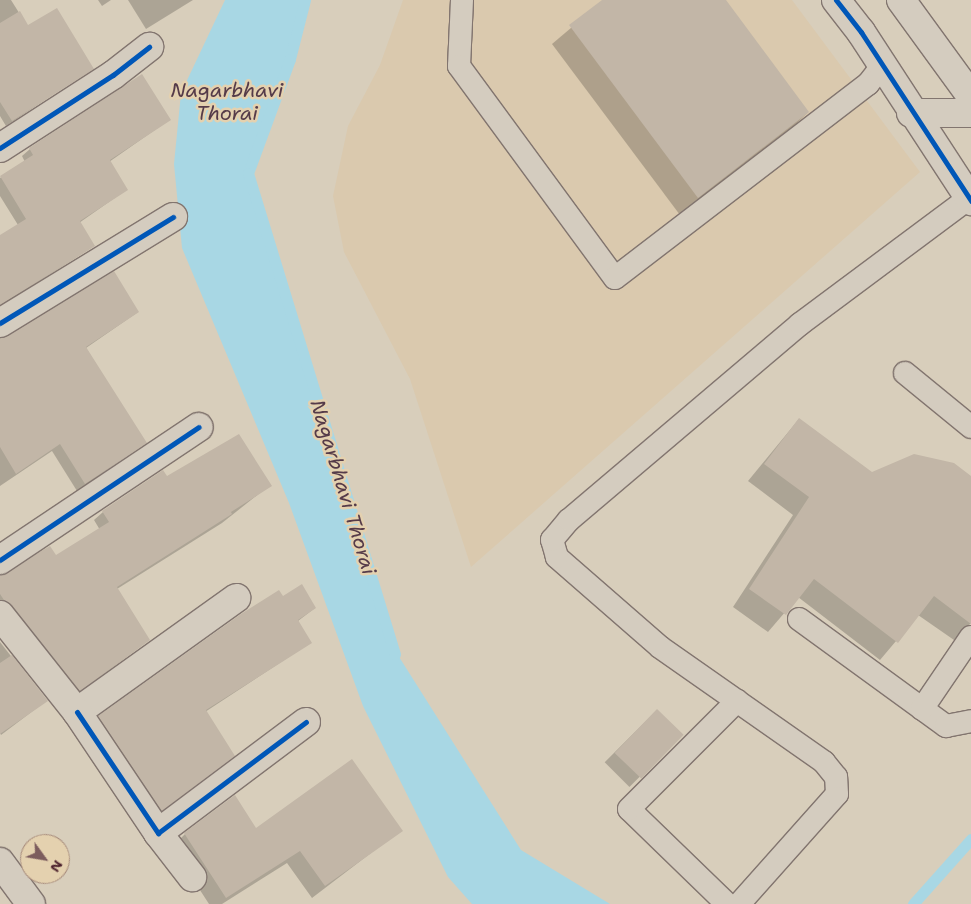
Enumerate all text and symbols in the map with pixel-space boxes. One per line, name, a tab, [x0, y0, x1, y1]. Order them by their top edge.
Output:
water label: Nagarbhavi Thorai	[170, 78, 284, 125]
water label: Nagarbhavi Thorai	[305, 397, 381, 577]
north arrow	[20, 834, 70, 884]
text: N	[46, 857, 67, 876]

